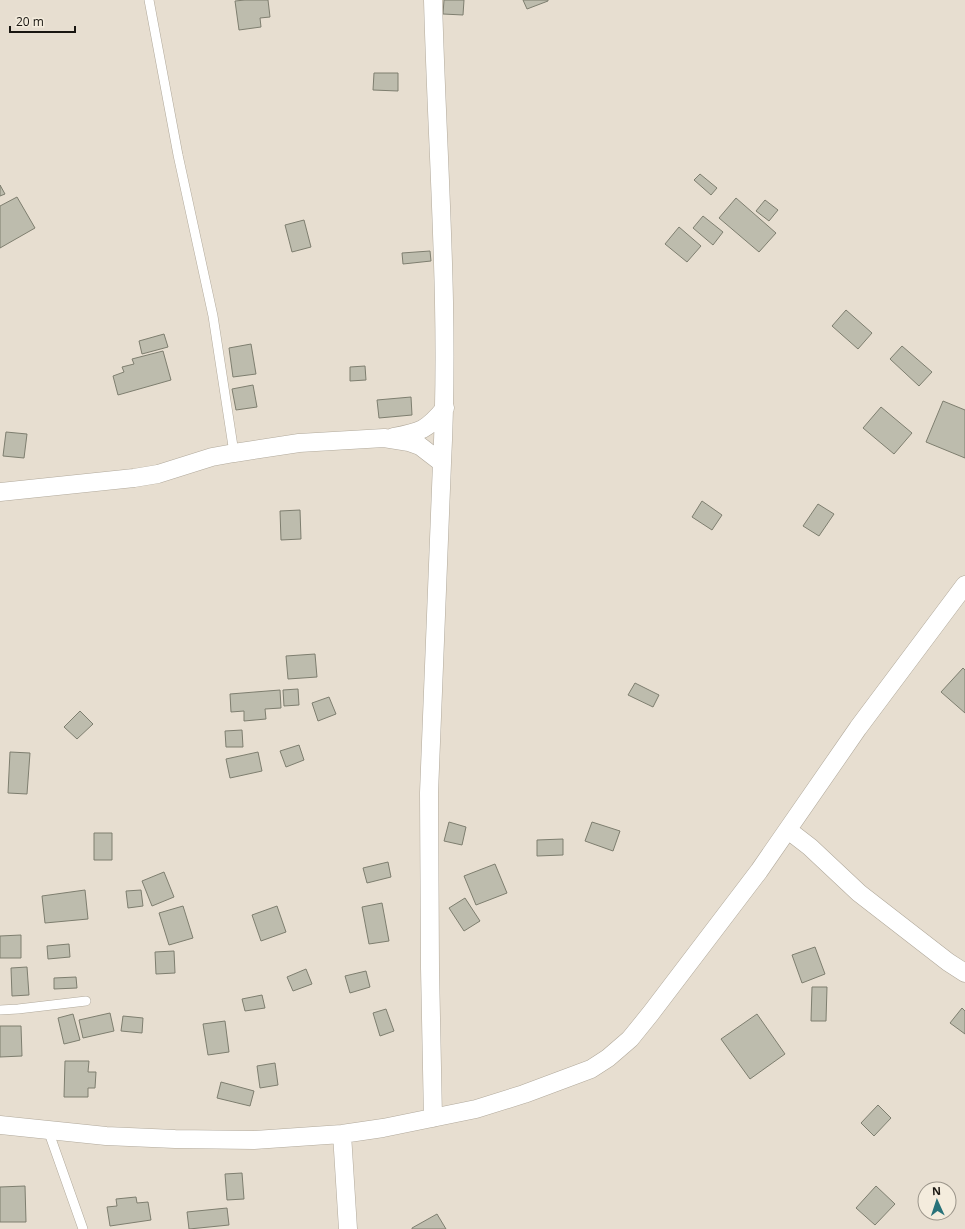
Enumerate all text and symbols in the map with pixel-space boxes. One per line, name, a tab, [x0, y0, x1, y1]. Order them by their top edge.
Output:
scale bar	[10, 8, 75, 34]
text: 20 m	[16, 13, 44, 30]
north arrow	[917, 1181, 957, 1221]
text: N	[932, 1183, 941, 1198]

